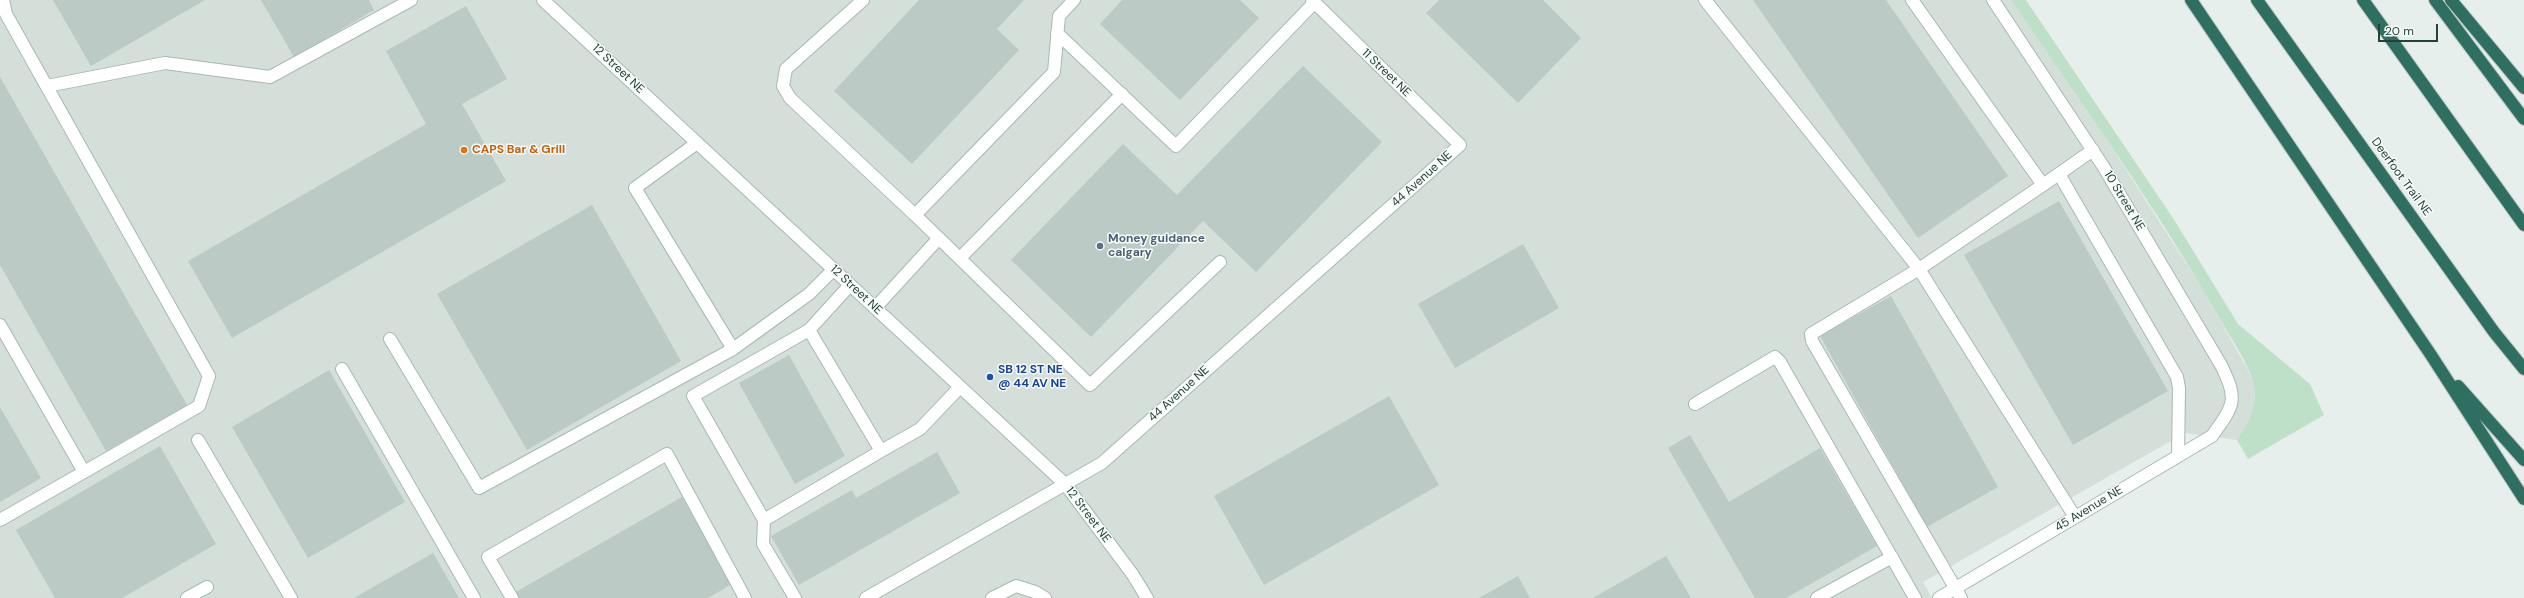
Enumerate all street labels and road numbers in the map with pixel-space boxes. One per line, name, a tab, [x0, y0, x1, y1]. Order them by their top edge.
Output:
street label: 12 Street NE	[589, 41, 647, 97]
street label: 11 Street NE	[1358, 46, 1414, 100]
street label: Deerfoot Trail NE	[2368, 135, 2434, 219]
street label: 44 Avenue NE	[1389, 148, 1455, 210]
street label: 10 Street NE	[2100, 168, 2148, 234]
street label: 12 Street NE	[827, 262, 885, 318]
street label: 44 Avenue NE	[1146, 363, 1212, 425]
street label: 45 Avenue NE	[2052, 483, 2126, 535]
street label: 12 Street NE	[1062, 484, 1114, 546]

